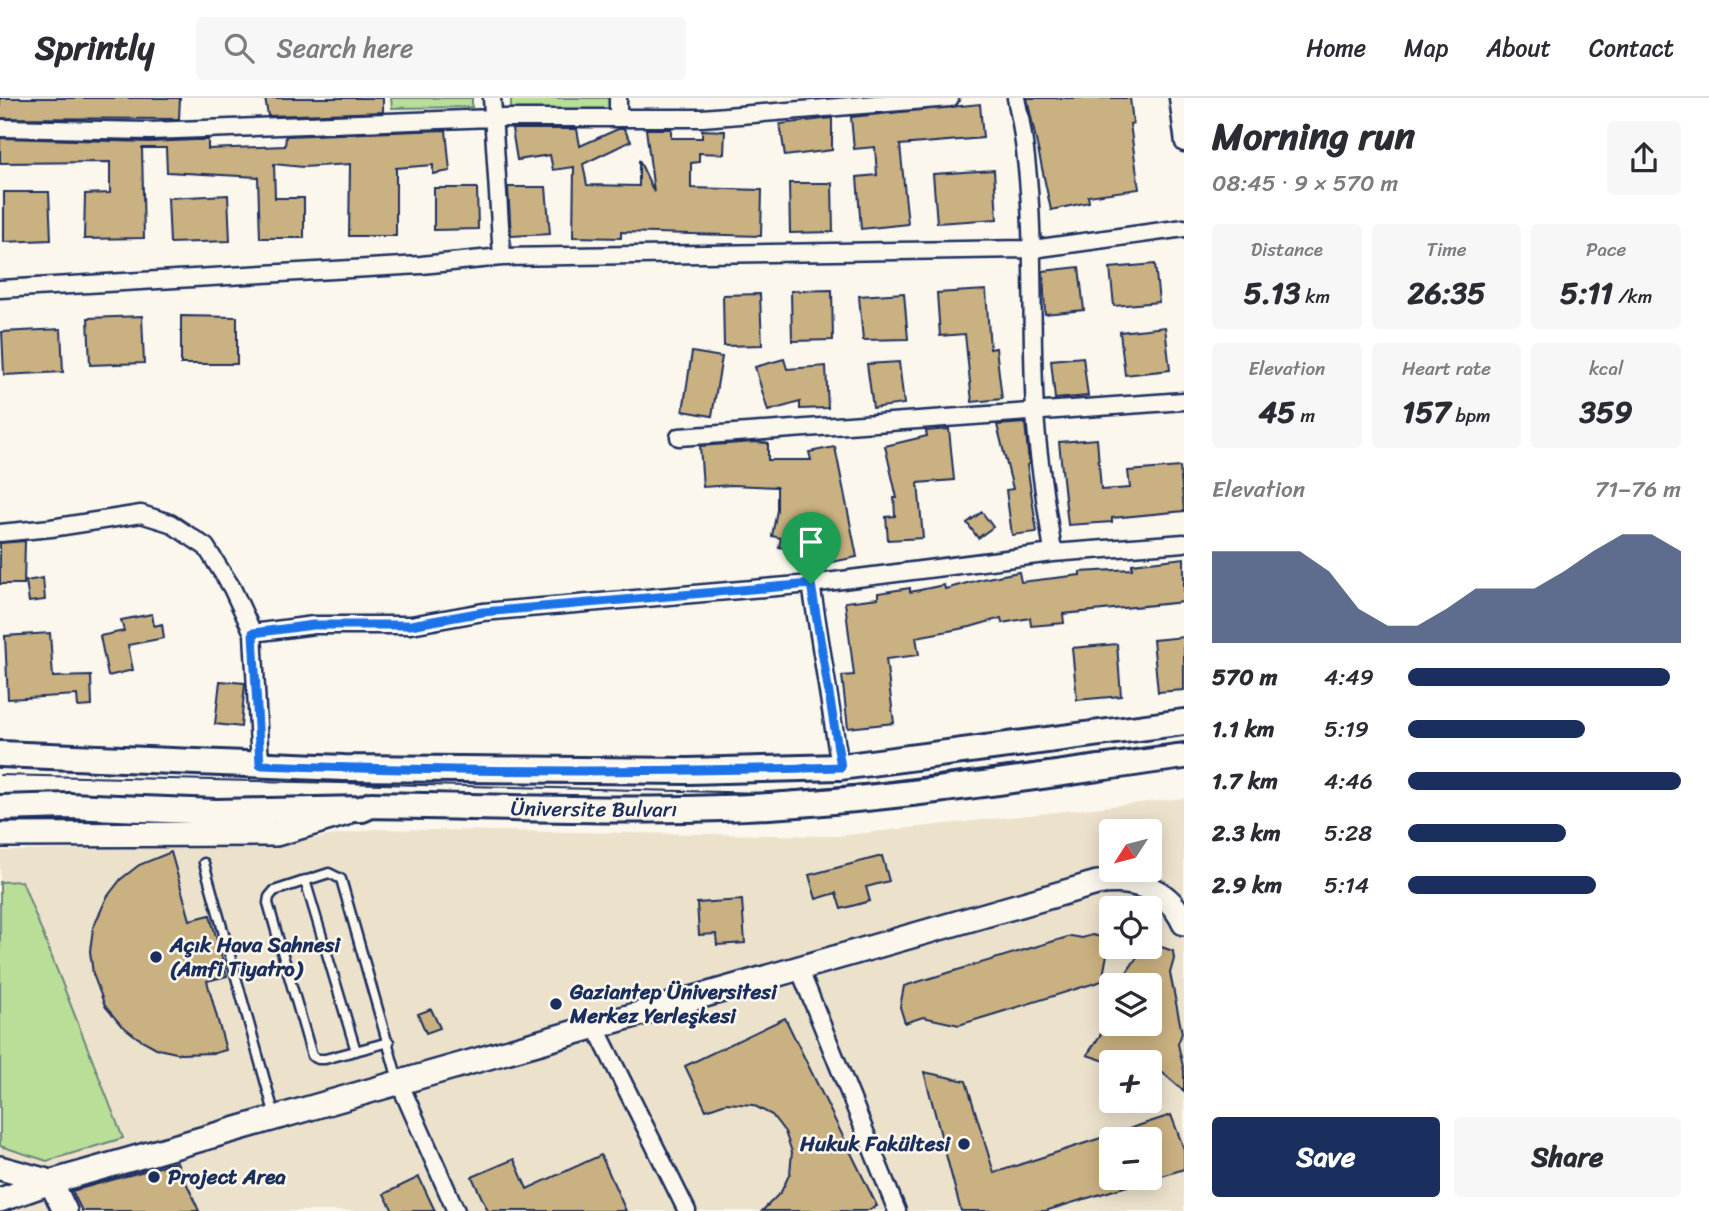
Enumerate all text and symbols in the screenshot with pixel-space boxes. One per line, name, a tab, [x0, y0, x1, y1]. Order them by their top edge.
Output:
search box	[196, 17, 686, 80]
text: Sprintly	[35, 19, 154, 77]
text: Search here	[276, 25, 413, 71]
text: Home	[1306, 27, 1366, 69]
text: Map	[1404, 27, 1448, 69]
text: About	[1486, 27, 1551, 69]
text: Contact	[1589, 27, 1674, 69]
icon: search	[220, 29, 258, 67]
text: Morning run	[1212, 103, 1415, 170]
button: share	[1607, 121, 1681, 195]
text: 08:45 · 9 × 570 m	[1212, 163, 1398, 204]
text: Distance	[1251, 233, 1323, 266]
text: Time	[1426, 233, 1467, 266]
text: Pace	[1586, 233, 1626, 266]
text: 5.13	[1244, 266, 1300, 320]
text: 26:35	[1407, 266, 1486, 320]
text: 5:11	[1560, 266, 1613, 320]
text: km	[1300, 280, 1330, 313]
text: /km	[1613, 280, 1652, 313]
text: Elevation	[1248, 352, 1325, 385]
text: Heart rate	[1402, 352, 1491, 385]
text: kcal	[1589, 352, 1623, 385]
text: 45	[1259, 385, 1296, 439]
text: 157	[1402, 385, 1451, 439]
text: 359	[1580, 385, 1633, 439]
text: m	[1296, 399, 1315, 432]
text: bpm	[1451, 399, 1491, 432]
text: Elevation	[1212, 469, 1305, 510]
text: 71–76 m	[1595, 469, 1681, 510]
pin	[781, 512, 841, 584]
icon: arrive	[792, 523, 830, 561]
text: 570 m	[1212, 657, 1277, 698]
text: 4:49	[1324, 657, 1374, 698]
text: 1.1 km	[1212, 709, 1275, 750]
text: 5:19	[1324, 709, 1369, 750]
text: 1.7 km	[1212, 761, 1278, 802]
text: 4:46	[1324, 761, 1373, 802]
street label: Üniversite Bulvarı	[510, 789, 678, 828]
text: 2.3 km	[1212, 813, 1281, 854]
text: 5:28	[1324, 813, 1372, 854]
north arrow	[1099, 819, 1162, 882]
map controls	[1099, 819, 1162, 1190]
text: 2.9 km	[1212, 865, 1282, 906]
text: 5:14	[1324, 865, 1369, 906]
button: locate	[1099, 896, 1162, 959]
place label: Açık Hava Sahnesi (Amfi Tiyatro)	[169, 926, 341, 988]
marker: Açık Hava Sahnesi (Amfi Tiyatro)	[148, 949, 164, 965]
place label: Gaziantep Üniversitesi Merkez Yerleşkesi	[569, 973, 778, 1035]
button: layers	[1099, 973, 1162, 1036]
marker: Gaziantep Üniversitesi Merkez Yerleşkesi	[548, 996, 564, 1012]
button: +	[1099, 1050, 1162, 1113]
button: Save	[1212, 1117, 1440, 1197]
button: Share	[1454, 1117, 1681, 1197]
place label: Hukuk Fakültesi	[799, 1125, 951, 1163]
button: −	[1099, 1127, 1162, 1190]
marker: Hukuk Fakültesi	[956, 1136, 972, 1152]
place label: Project Area	[168, 1158, 286, 1196]
marker: Project Area	[146, 1169, 162, 1185]

